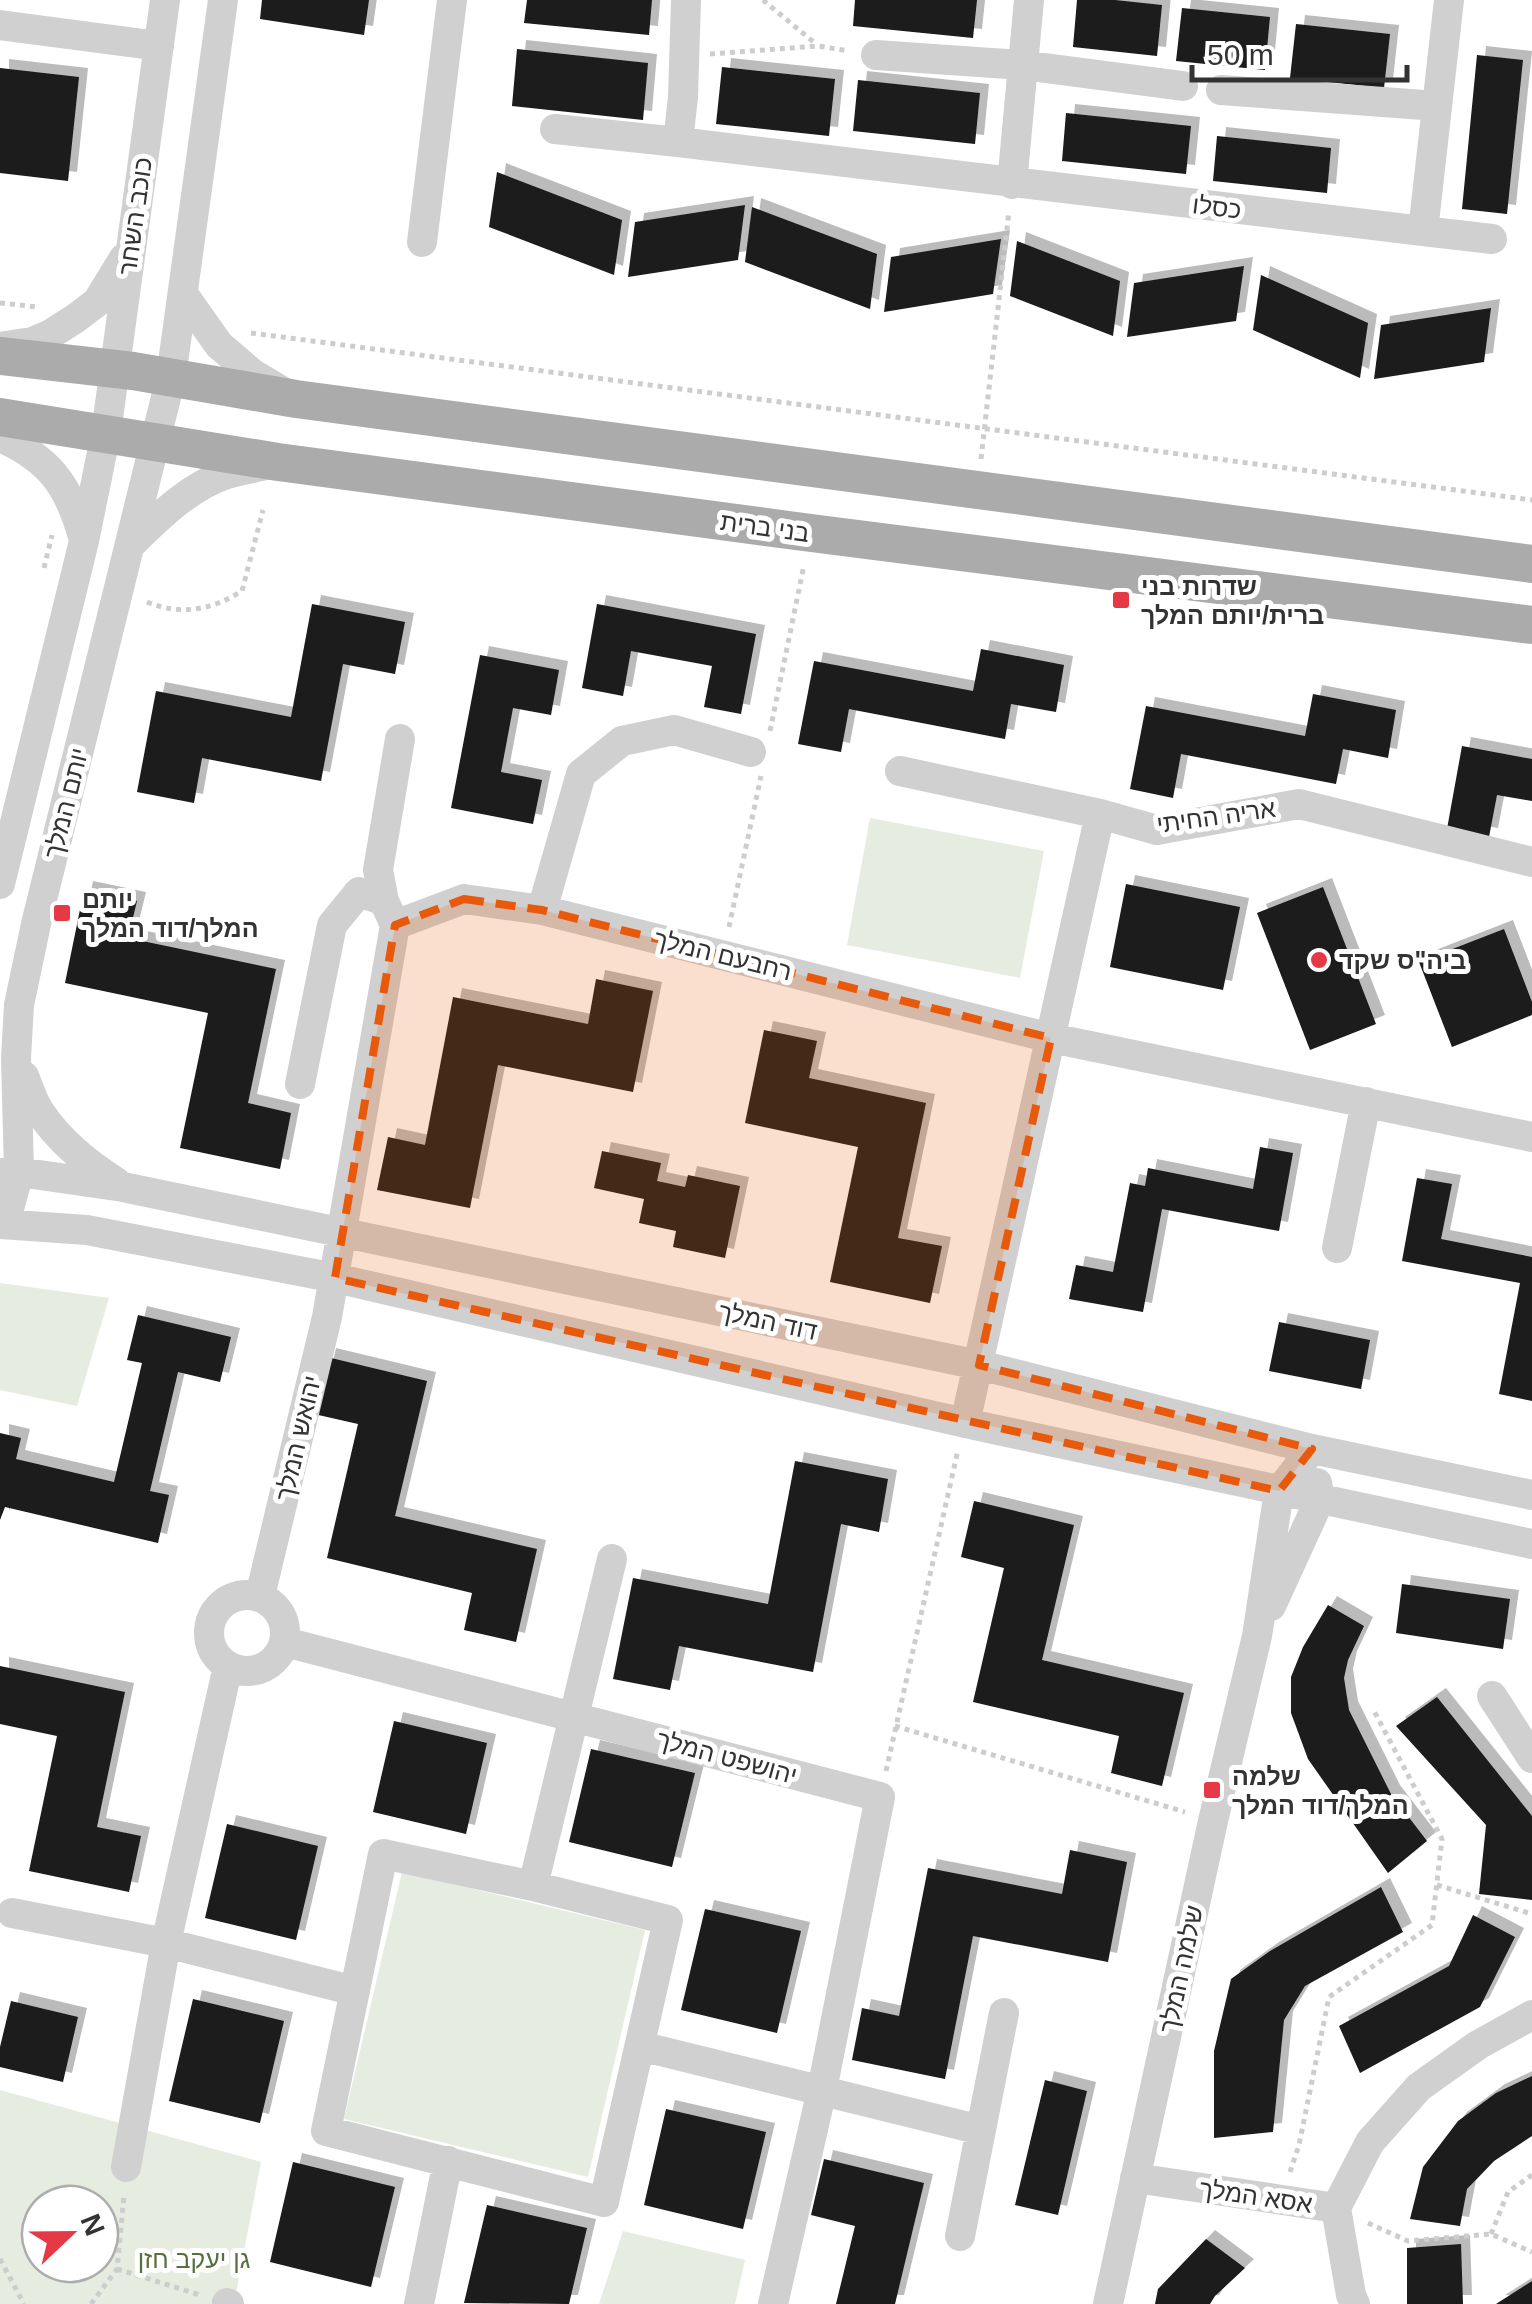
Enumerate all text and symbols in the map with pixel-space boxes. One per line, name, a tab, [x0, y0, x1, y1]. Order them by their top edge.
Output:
scale bar	[1192, 20, 1407, 82]
text: 50 m	[1207, 38, 1274, 71]
street label: כוכב השחר	[113, 155, 157, 277]
street label: כסלו	[1191, 190, 1243, 224]
street label: בני ברית	[719, 507, 811, 547]
place label: שדרות בני ברית/יותם המלך	[1141, 572, 1324, 629]
marker: שדרות בני ברית/יותם המלך	[1110, 589, 1132, 611]
street label: יותם המלך	[39, 745, 93, 861]
street label: אריה החיתי	[1155, 794, 1278, 838]
place label: יותם המלך/דוד המלך	[82, 885, 259, 942]
marker: יותם המלך/דוד המלך	[51, 902, 73, 924]
street label: רחבעם המלך	[651, 924, 795, 986]
place label: ביה"ס שקד	[1339, 946, 1466, 974]
marker: ביה"ס שקד	[1308, 949, 1330, 971]
street label: דוד המלך	[716, 1297, 820, 1345]
street label: יהואש המלך	[270, 1373, 326, 1503]
street label: יהושפט המלך	[654, 1725, 800, 1789]
place label: שלמה המלך/דוד המלך	[1232, 1762, 1409, 1819]
marker: שלמה המלך/דוד המלך	[1201, 1779, 1223, 1801]
street label: שלמה המלך	[1154, 1903, 1208, 2035]
street label: אסא המלך	[1198, 2174, 1314, 2218]
north arrow	[20, 2184, 120, 2284]
text: N	[75, 2210, 111, 2240]
park label: גן יעקב חזן	[138, 2245, 250, 2273]

